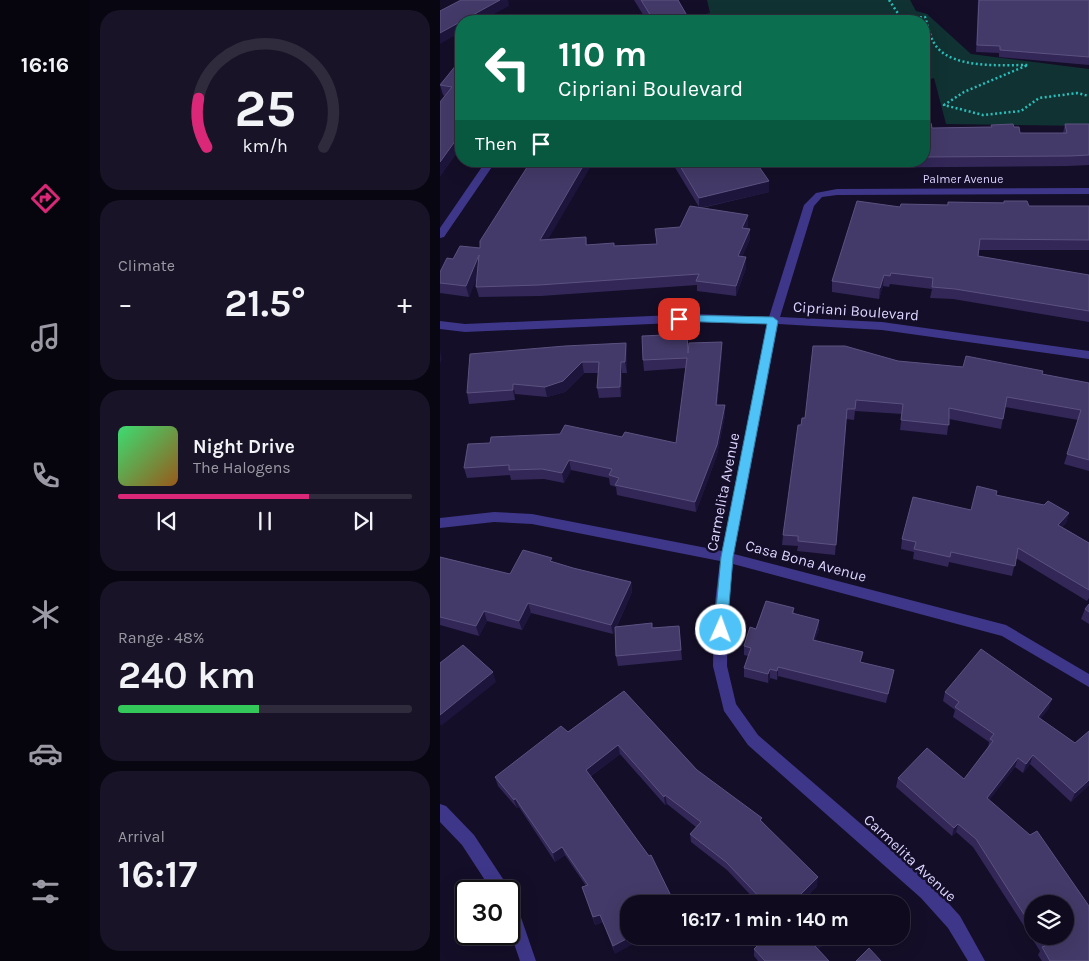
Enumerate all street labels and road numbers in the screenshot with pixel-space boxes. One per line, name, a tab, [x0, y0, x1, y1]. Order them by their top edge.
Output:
street label: Palmer Avenue	[923, 172, 1003, 186]
street label: Cipriani Boulevard	[792, 298, 920, 324]
street label: Carmelita Avenue	[703, 431, 743, 553]
street label: Casa Bona Avenue	[743, 536, 869, 586]
street label: Carmelita Avenue	[860, 810, 960, 906]

